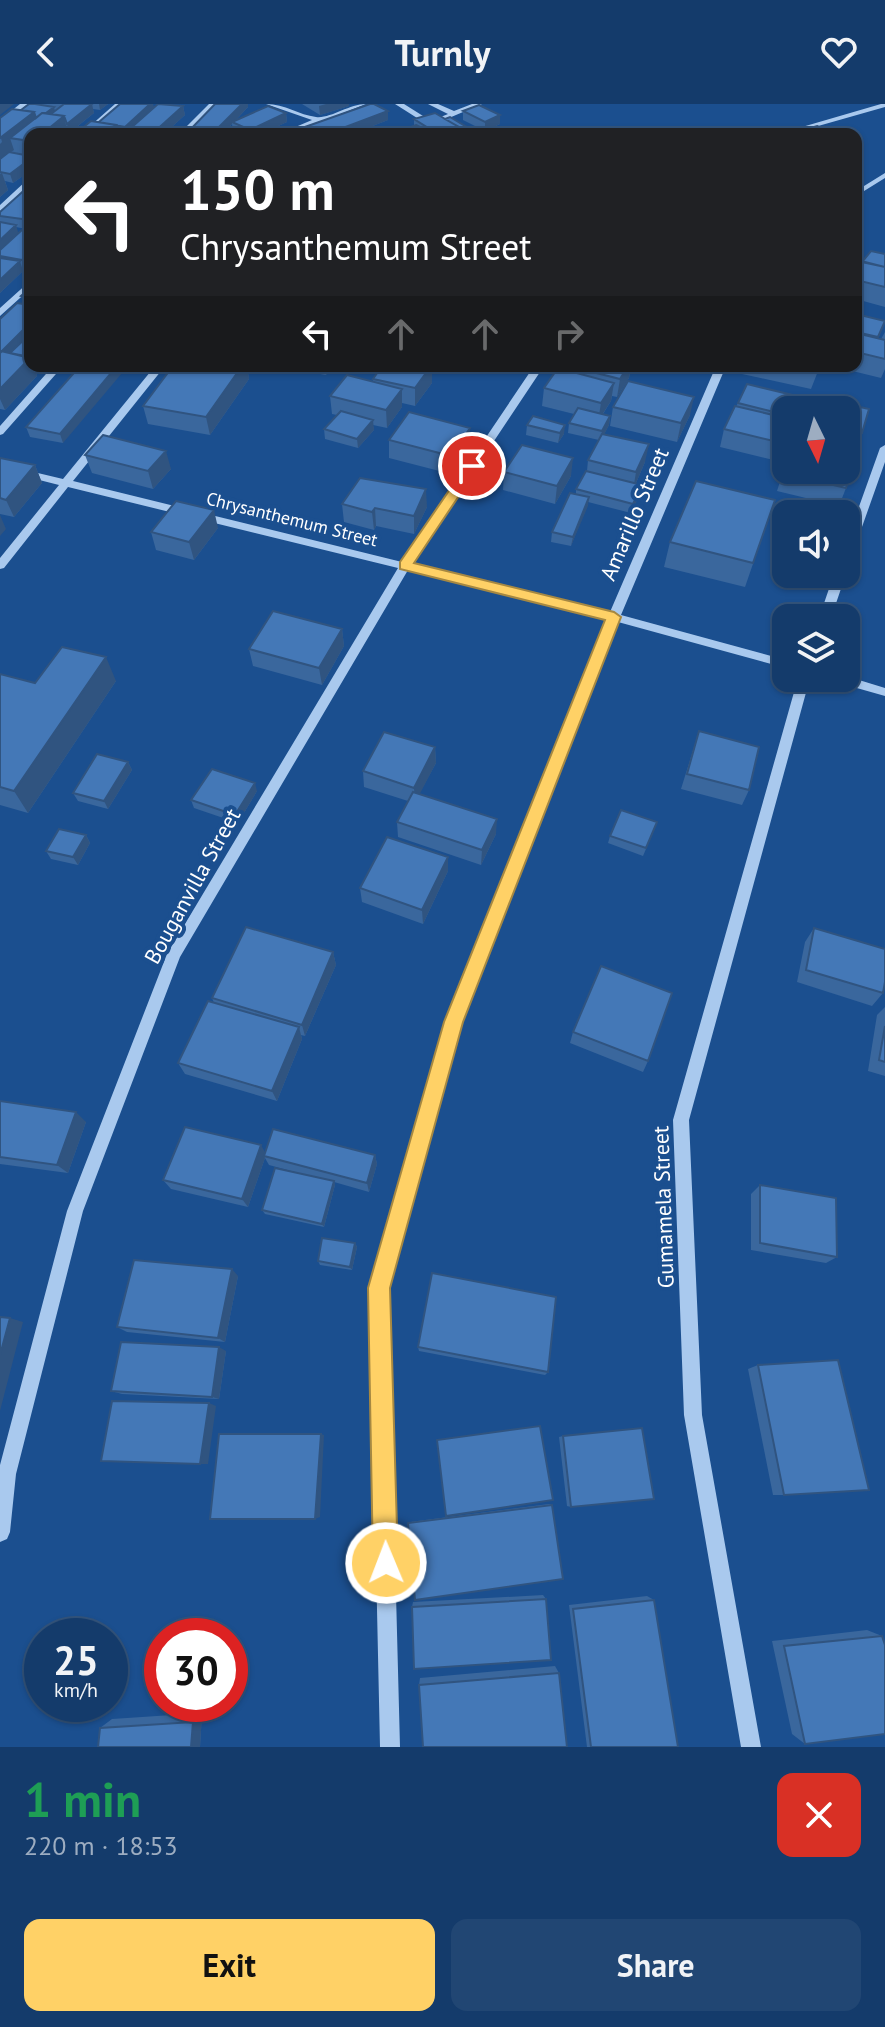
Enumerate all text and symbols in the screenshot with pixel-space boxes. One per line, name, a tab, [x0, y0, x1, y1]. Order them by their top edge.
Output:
text: Turnly	[394, 29, 491, 76]
icon: back	[24, 30, 68, 74]
icon: heart	[817, 30, 861, 74]
text: 150 m	[180, 153, 335, 225]
icon: left	[48, 160, 152, 264]
text: Chrysanthemum Street	[180, 223, 532, 270]
icon: left	[295, 312, 339, 356]
icon: ahead	[379, 312, 423, 356]
icon: ahead	[463, 312, 507, 356]
icon: right	[547, 312, 591, 356]
north arrow	[772, 396, 860, 484]
map controls	[772, 396, 860, 692]
pin	[438, 432, 506, 500]
street label: Amarillo Street	[593, 443, 675, 585]
icon: arrive	[450, 444, 494, 488]
street label: Chrysanthemum Street	[204, 487, 380, 551]
button: sound	[772, 500, 860, 588]
button: layers	[772, 604, 860, 692]
street label: Bouganvilla Street	[138, 803, 247, 969]
street label: Gumamela Street	[646, 1125, 680, 1289]
position arrow	[344, 1521, 428, 1605]
speed limit sign: 30	[144, 1618, 248, 1722]
text: 25	[53, 1634, 99, 1686]
text: km/h	[54, 1677, 98, 1703]
text: 1 min	[24, 1768, 141, 1830]
button: close	[777, 1773, 861, 1857]
text: 220 m · 18:53	[24, 1829, 178, 1862]
button: Exit	[24, 1919, 435, 2011]
button: Share	[451, 1919, 861, 2011]

